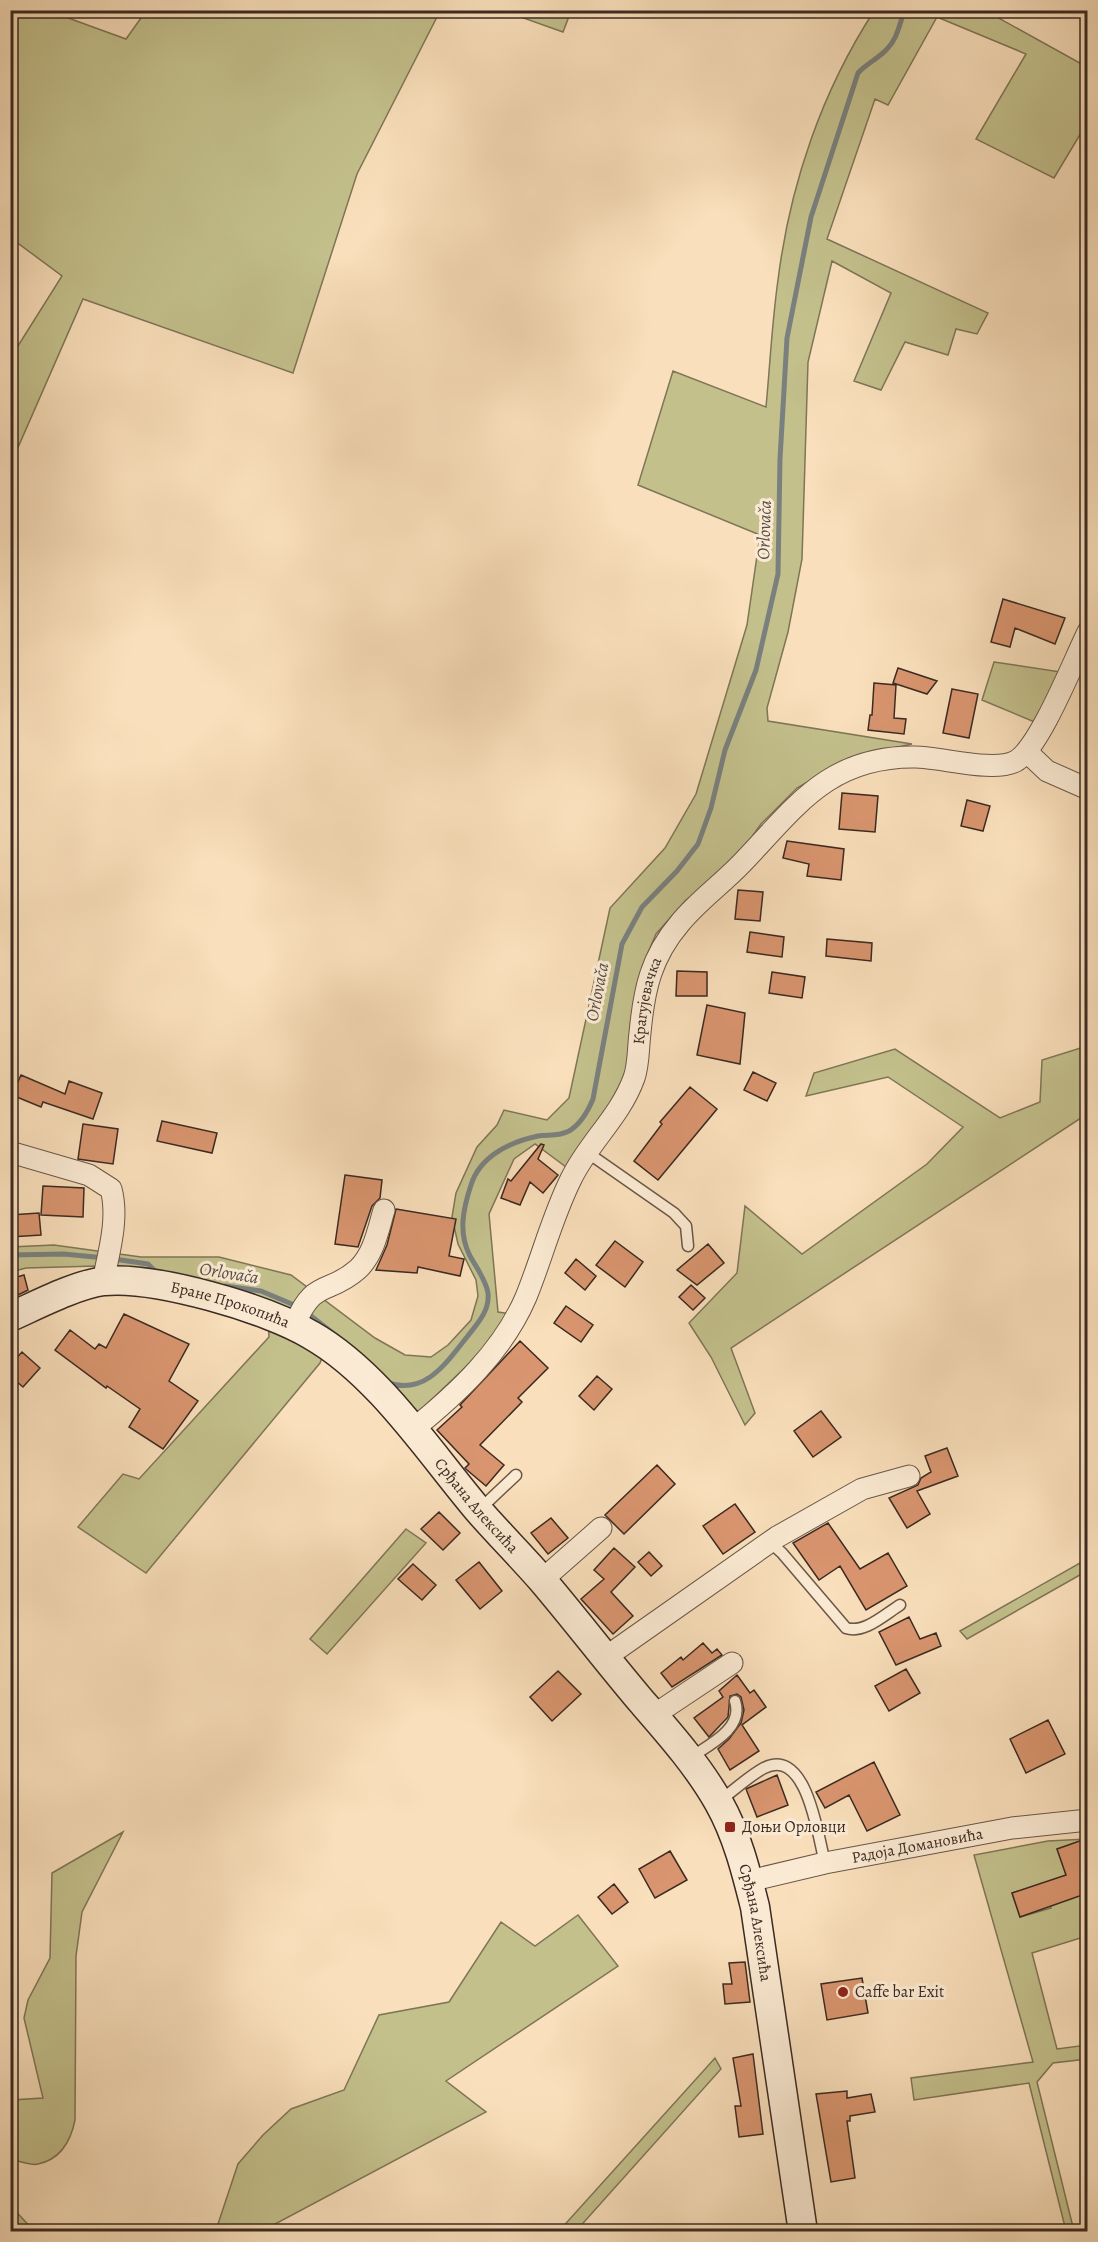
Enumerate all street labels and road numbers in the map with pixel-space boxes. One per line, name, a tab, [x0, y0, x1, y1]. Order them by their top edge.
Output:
street label: Крагујевачка	[628, 953, 667, 1046]
street label: Бране Прокопића	[168, 1276, 294, 1334]
street label: Срђана Алексића	[429, 1453, 524, 1559]
street label: Радоја Домановића	[850, 1823, 985, 1869]
street label: Срђана Алексића	[733, 1861, 777, 1983]

